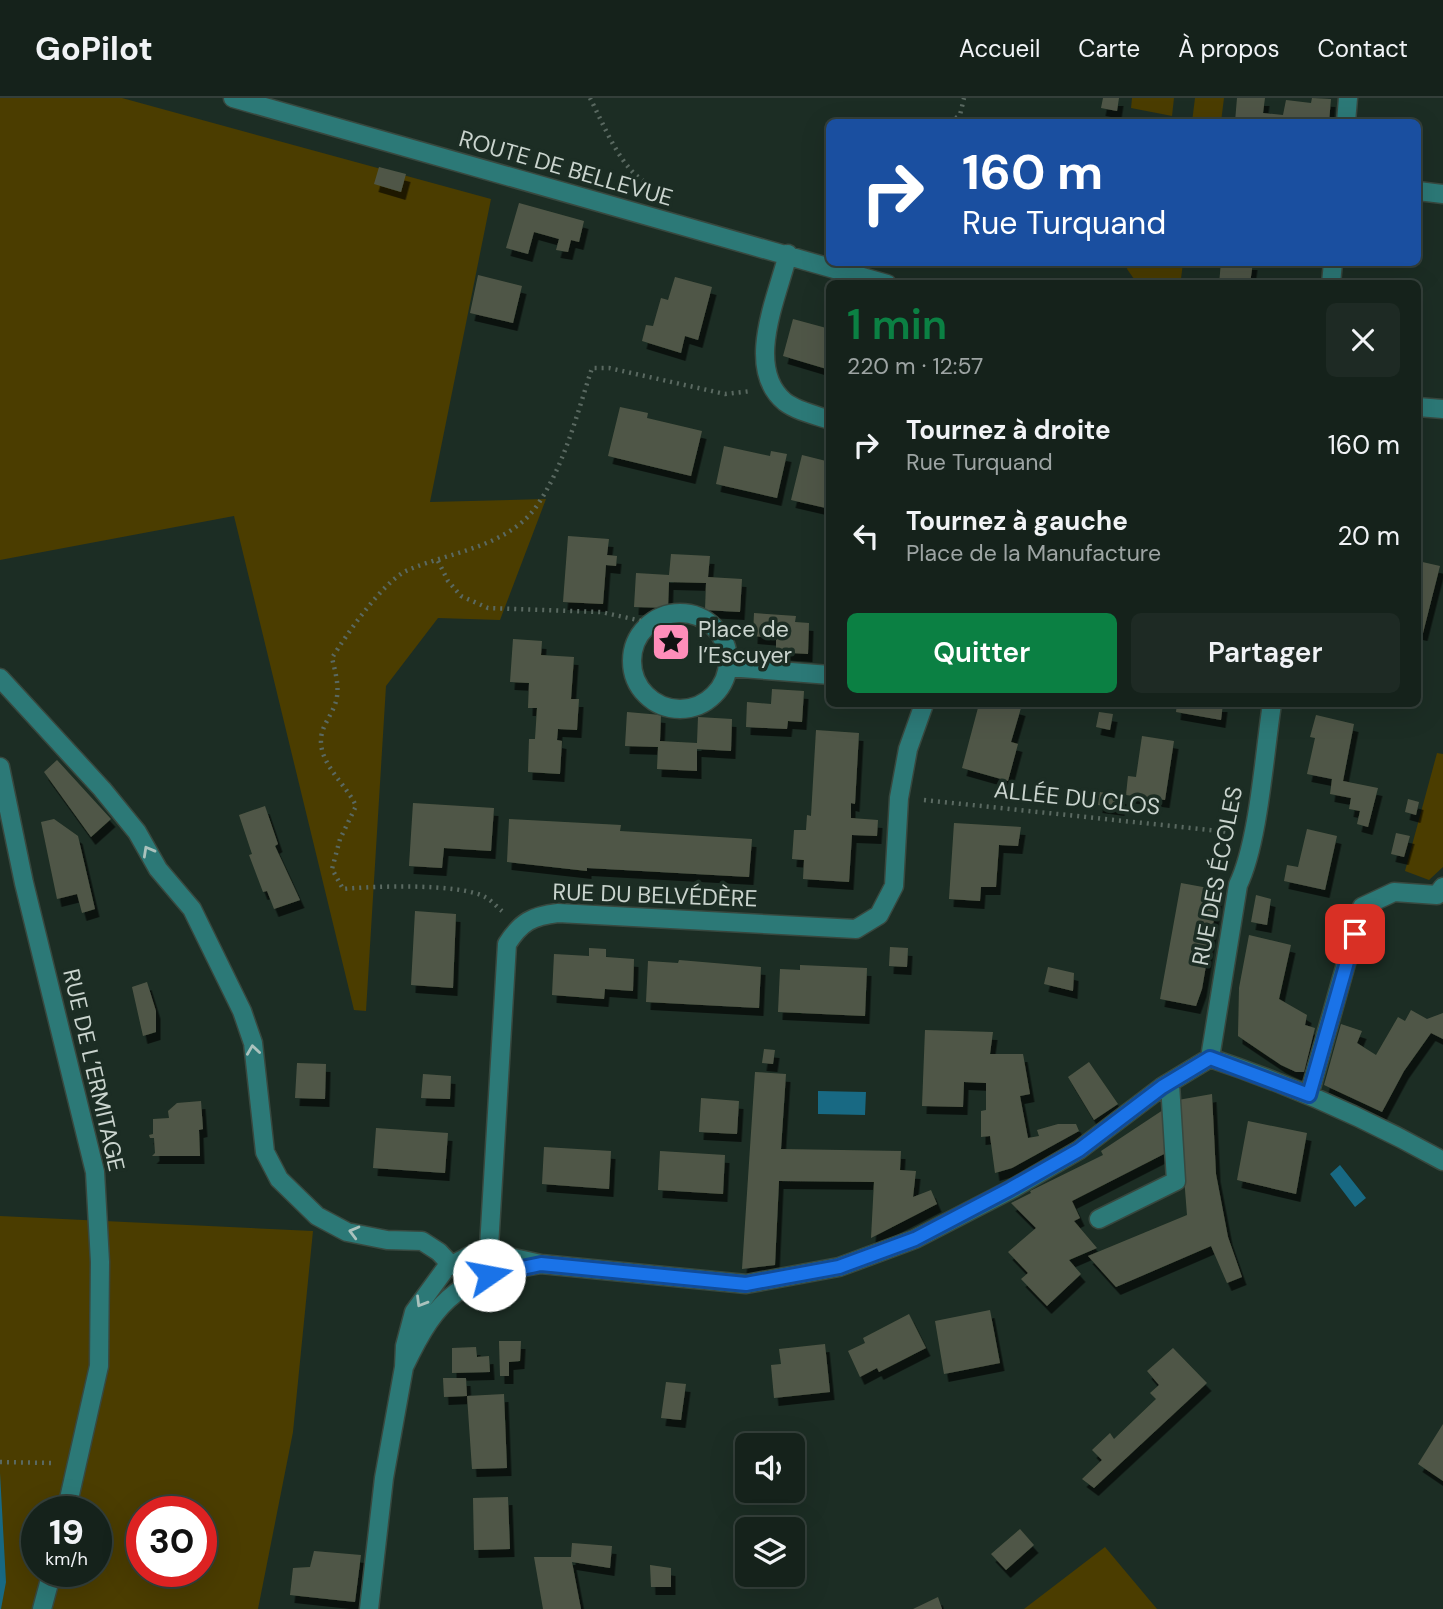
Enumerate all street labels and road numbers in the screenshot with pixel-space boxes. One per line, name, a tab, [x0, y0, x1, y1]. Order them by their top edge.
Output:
street label: ROUTE DE BELLEVUE	[456, 123, 676, 213]
street label: ALLÉE DU CLOS	[992, 774, 1162, 822]
street label: RUE DES ÉCOLES	[1185, 784, 1249, 968]
street label: RUE DU BELVÉDÈRE	[552, 876, 758, 914]
street label: RUE DE L’ERMITAGE	[56, 966, 132, 1174]

